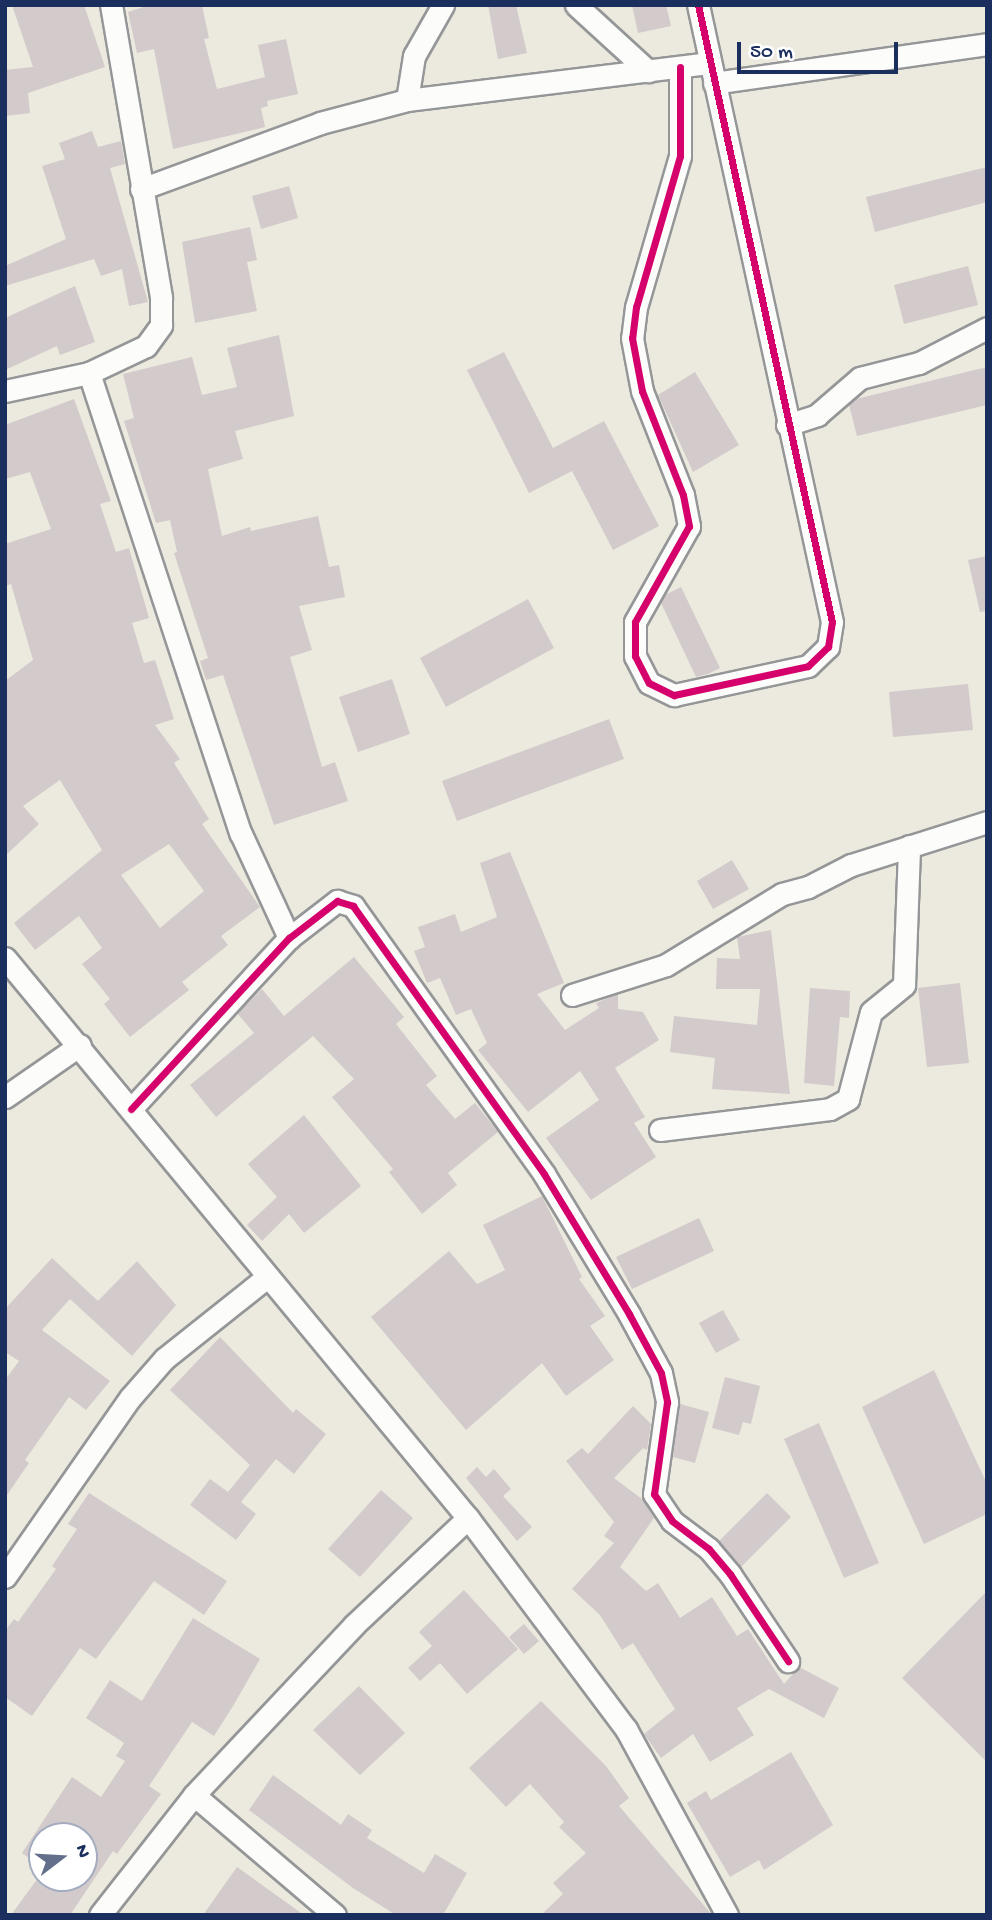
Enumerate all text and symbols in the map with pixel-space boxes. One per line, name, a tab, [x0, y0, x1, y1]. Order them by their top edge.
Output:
scale bar	[740, 28, 901, 72]
text: 50 m	[750, 41, 793, 66]
north arrow	[28, 1822, 98, 1892]
text: N	[69, 1842, 94, 1861]

